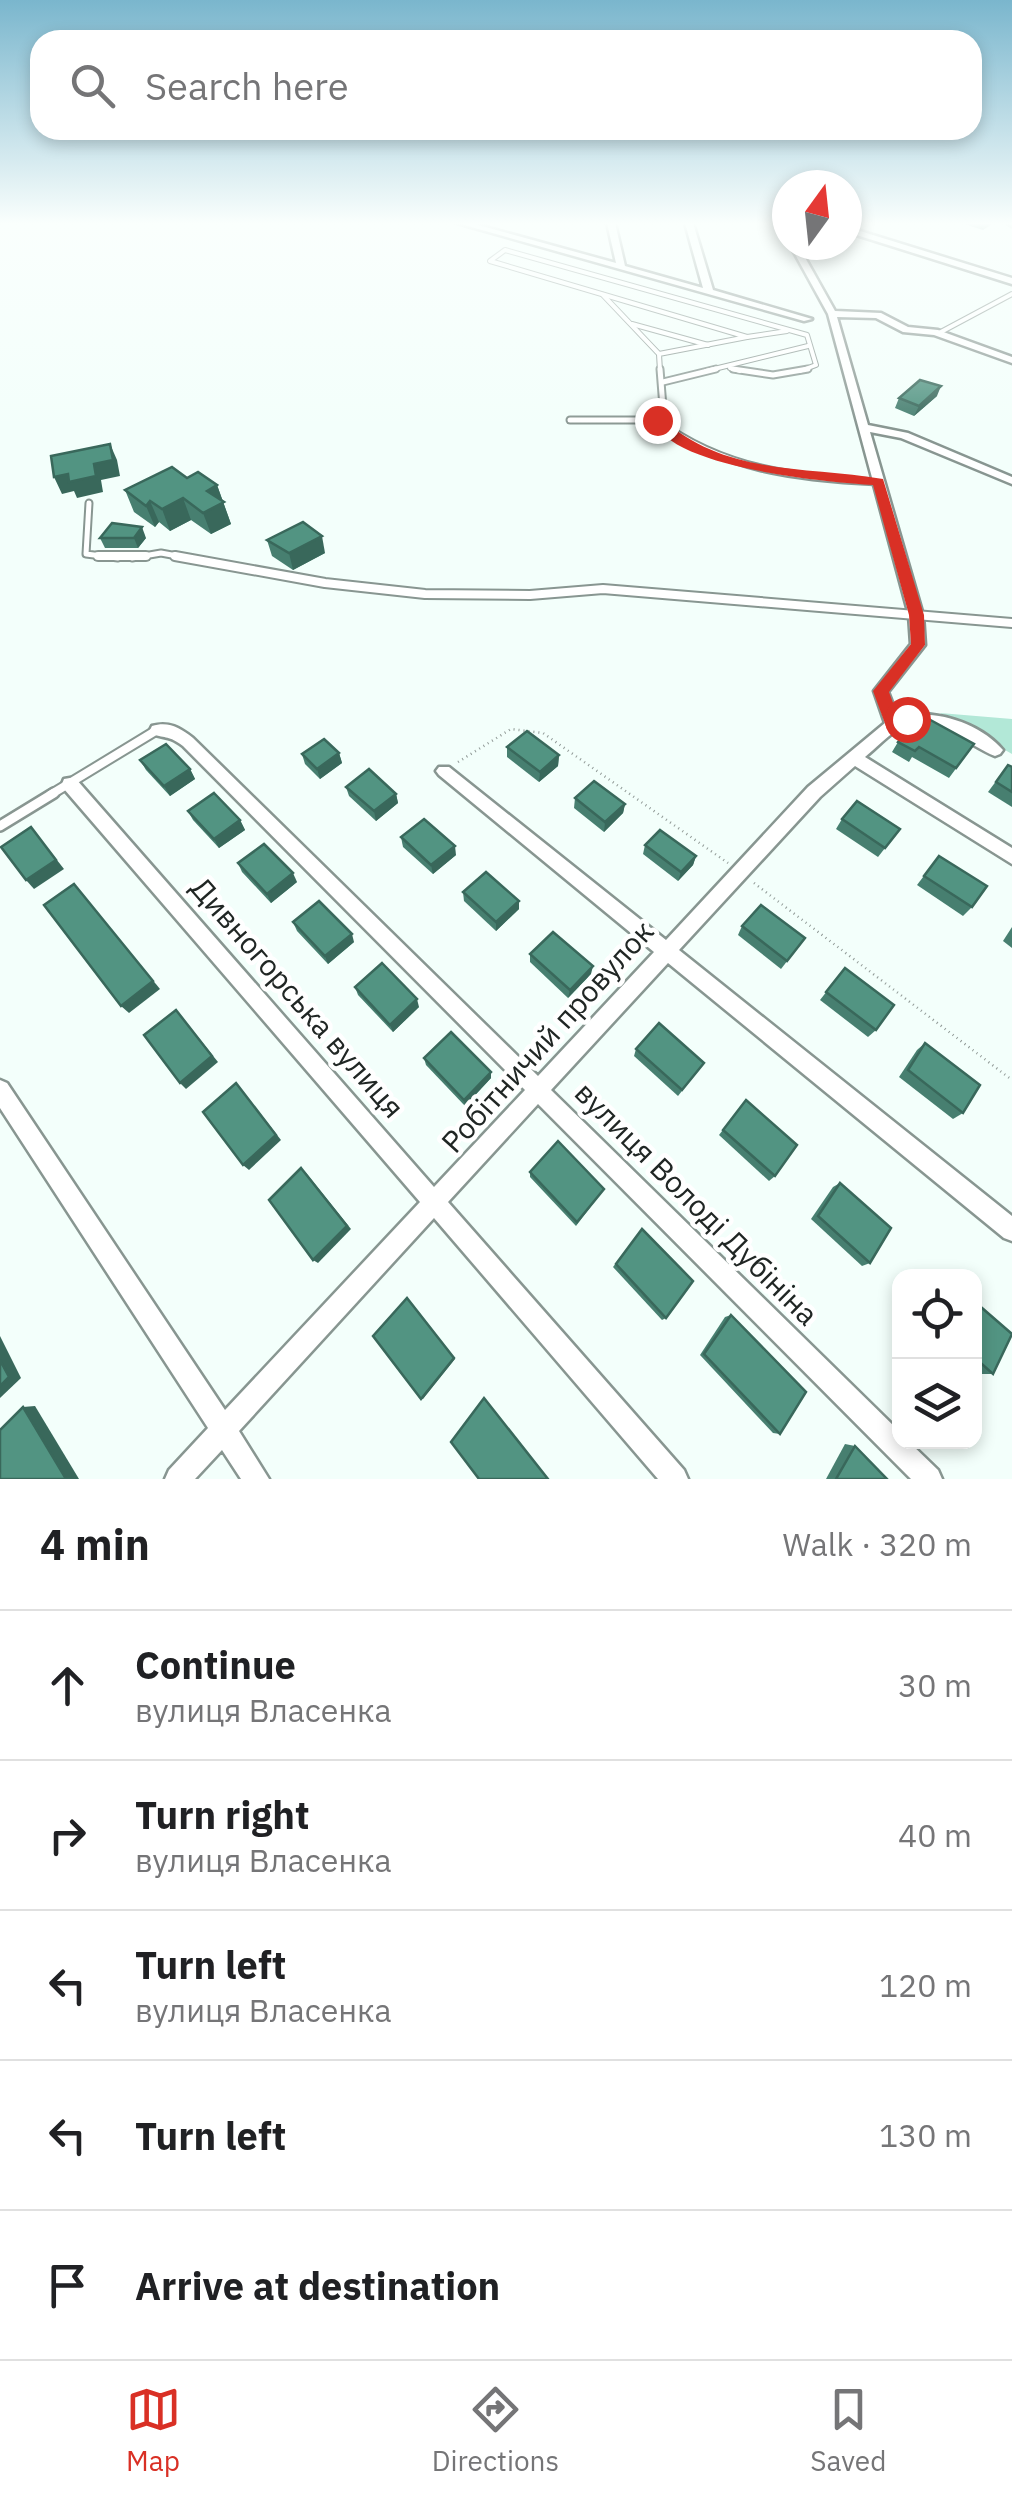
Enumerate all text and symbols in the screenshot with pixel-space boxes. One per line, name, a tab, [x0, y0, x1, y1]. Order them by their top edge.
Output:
search box	[30, 30, 982, 140]
icon: search	[65, 58, 120, 113]
text: Search here	[145, 61, 349, 110]
north arrow	[772, 170, 862, 260]
route end	[635, 398, 681, 444]
route start	[885, 697, 931, 743]
street label: Дивногорська вулиця	[183, 868, 414, 1126]
street label: Робітничий провулок	[432, 912, 662, 1160]
street label: вулиця Володі Дубініна	[567, 1073, 827, 1333]
map controls	[892, 1269, 982, 1449]
button: locate	[892, 1269, 982, 1359]
button: layers	[892, 1359, 982, 1449]
text: 4 min	[40, 1517, 150, 1572]
text: Walk · 320 m	[783, 1523, 972, 1565]
text: Continue	[135, 1640, 296, 1689]
icon: ahead	[40, 1658, 95, 1713]
text: 30 m	[898, 1664, 972, 1706]
text: вулиця Власенка	[135, 1689, 391, 1731]
text: Turn right	[135, 1790, 310, 1839]
icon: right	[40, 1808, 95, 1863]
text: 40 m	[898, 1814, 972, 1856]
text: вулиця Власенка	[135, 1839, 391, 1881]
text: Turn left	[135, 1940, 286, 1989]
icon: left	[40, 1958, 95, 2013]
text: 120 m	[879, 1964, 972, 2006]
text: вулиця Власенка	[135, 1989, 391, 2031]
icon: left	[40, 2108, 95, 2163]
text: Turn left	[135, 2111, 286, 2160]
text: 130 m	[879, 2114, 972, 2156]
icon: arrive	[40, 2258, 95, 2313]
text: Arrive at destination	[135, 2261, 500, 2310]
tab: Map	[126, 2382, 181, 2479]
tab: Directions	[432, 2382, 559, 2479]
tab: Saved	[810, 2382, 886, 2479]

